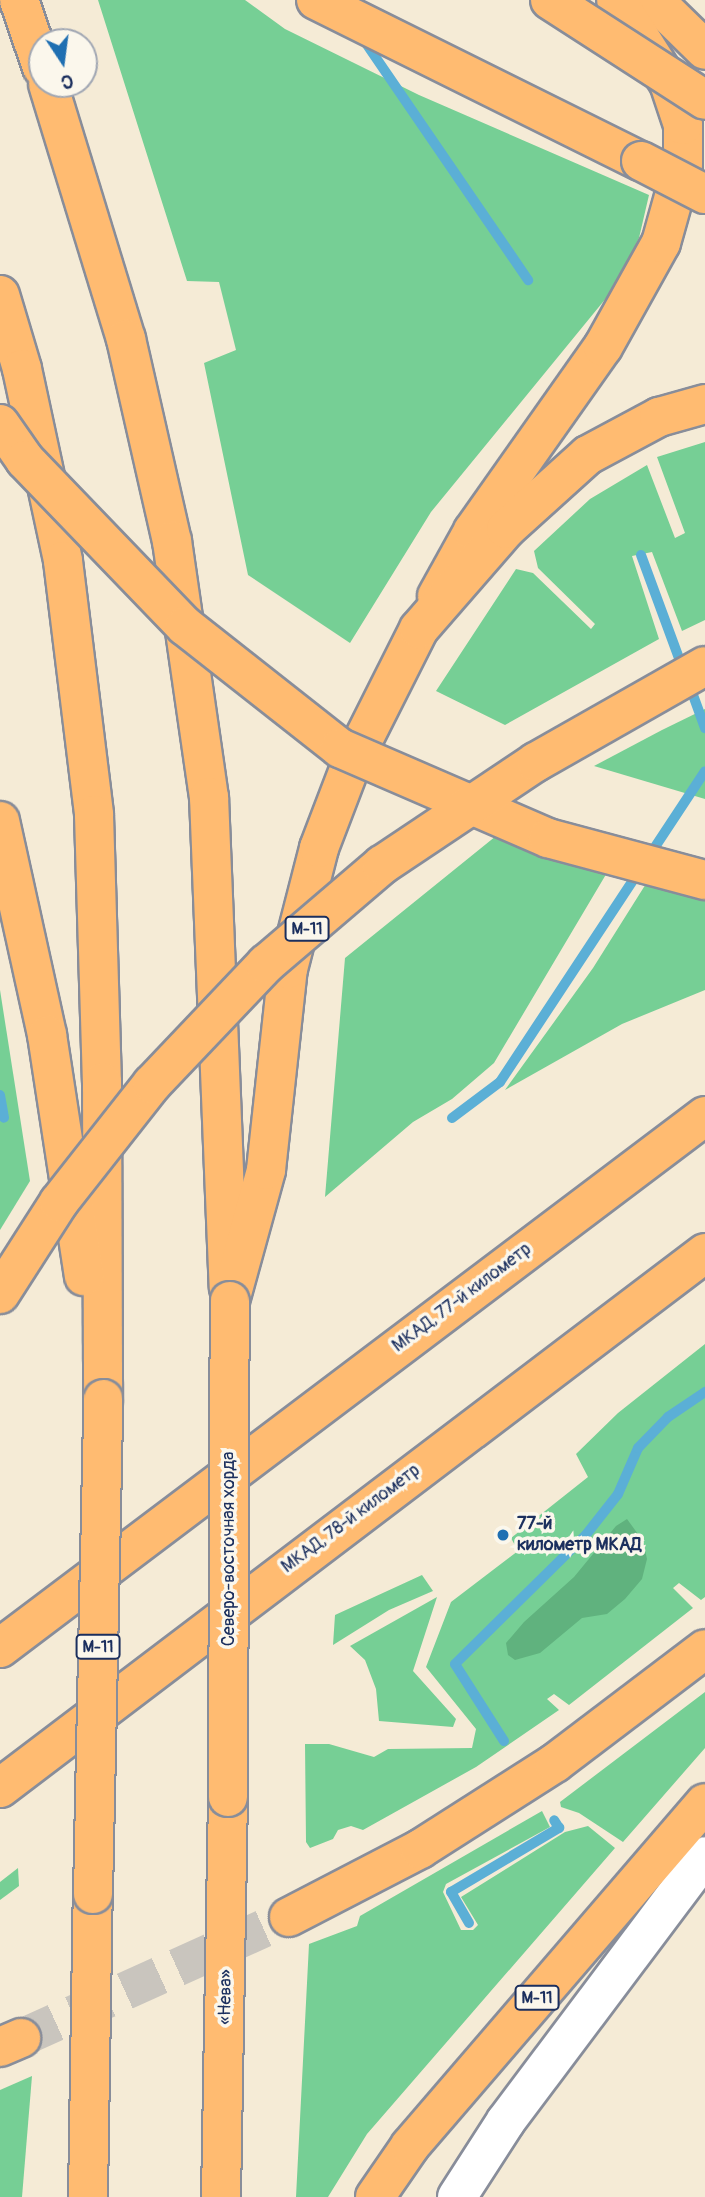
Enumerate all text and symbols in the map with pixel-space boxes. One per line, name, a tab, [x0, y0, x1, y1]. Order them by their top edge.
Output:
north arrow	[28, 28, 98, 98]
text: С	[59, 68, 76, 95]
road number: М-11	[284, 917, 330, 942]
street label: МКАД, 77-й километр	[388, 1239, 536, 1357]
street label: Северо-восточная хорда	[218, 1452, 240, 1646]
street label: МКАД, 78-й километр	[278, 1460, 424, 1578]
place label: 77-й километр МКАД	[517, 1514, 641, 1556]
marker: 77-й километр МКАД	[495, 1527, 511, 1543]
road number: М-11	[75, 1634, 121, 1660]
street label: «Нева»	[215, 1969, 237, 2025]
road number: М-11	[514, 1986, 560, 2010]

